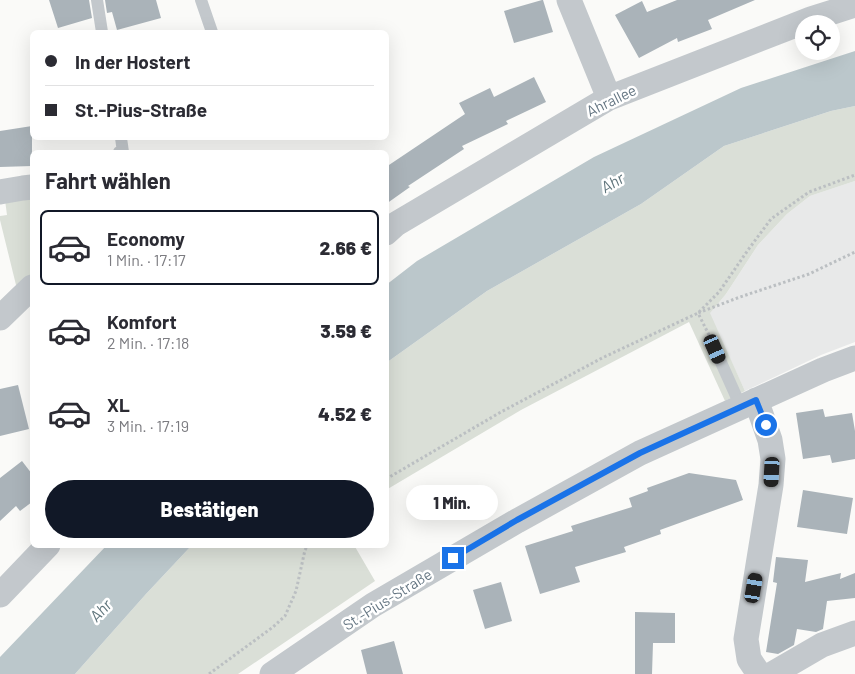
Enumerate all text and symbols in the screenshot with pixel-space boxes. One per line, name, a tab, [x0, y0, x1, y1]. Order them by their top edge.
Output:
map controls	[795, 15, 840, 60]
button: locate	[795, 15, 840, 60]
text: In der Hostert	[75, 50, 191, 73]
street label: Ahrallee	[583, 80, 639, 120]
text: St.-Pius-Straße	[75, 98, 207, 121]
text: Fahrt wählen	[45, 167, 171, 193]
water label: Ahr	[597, 167, 628, 196]
icon: car	[47, 225, 92, 270]
text: Economy	[107, 227, 185, 250]
text: 2.66 €	[320, 236, 372, 259]
text: 1 Min. · 17:17	[107, 250, 186, 269]
icon: car	[47, 308, 92, 353]
text: Komfort	[107, 310, 177, 333]
text: 3.59 €	[320, 319, 372, 342]
car	[702, 332, 727, 366]
text: 2 Min. · 17:18	[107, 333, 189, 352]
icon: car	[47, 391, 92, 436]
text: XL	[107, 393, 130, 416]
text: 4.52 €	[318, 402, 372, 425]
route start	[755, 414, 777, 436]
text: 3 Min. · 17:19	[107, 416, 189, 435]
car	[763, 457, 780, 487]
button: Bestätigen	[45, 480, 374, 538]
callout: 1 Min.	[407, 486, 499, 520]
text: 1 Min.	[433, 493, 471, 512]
route end	[442, 547, 464, 569]
street label: St.-Pius-Straße	[339, 564, 435, 634]
car	[744, 572, 763, 604]
water label: Ahr	[85, 594, 116, 625]

